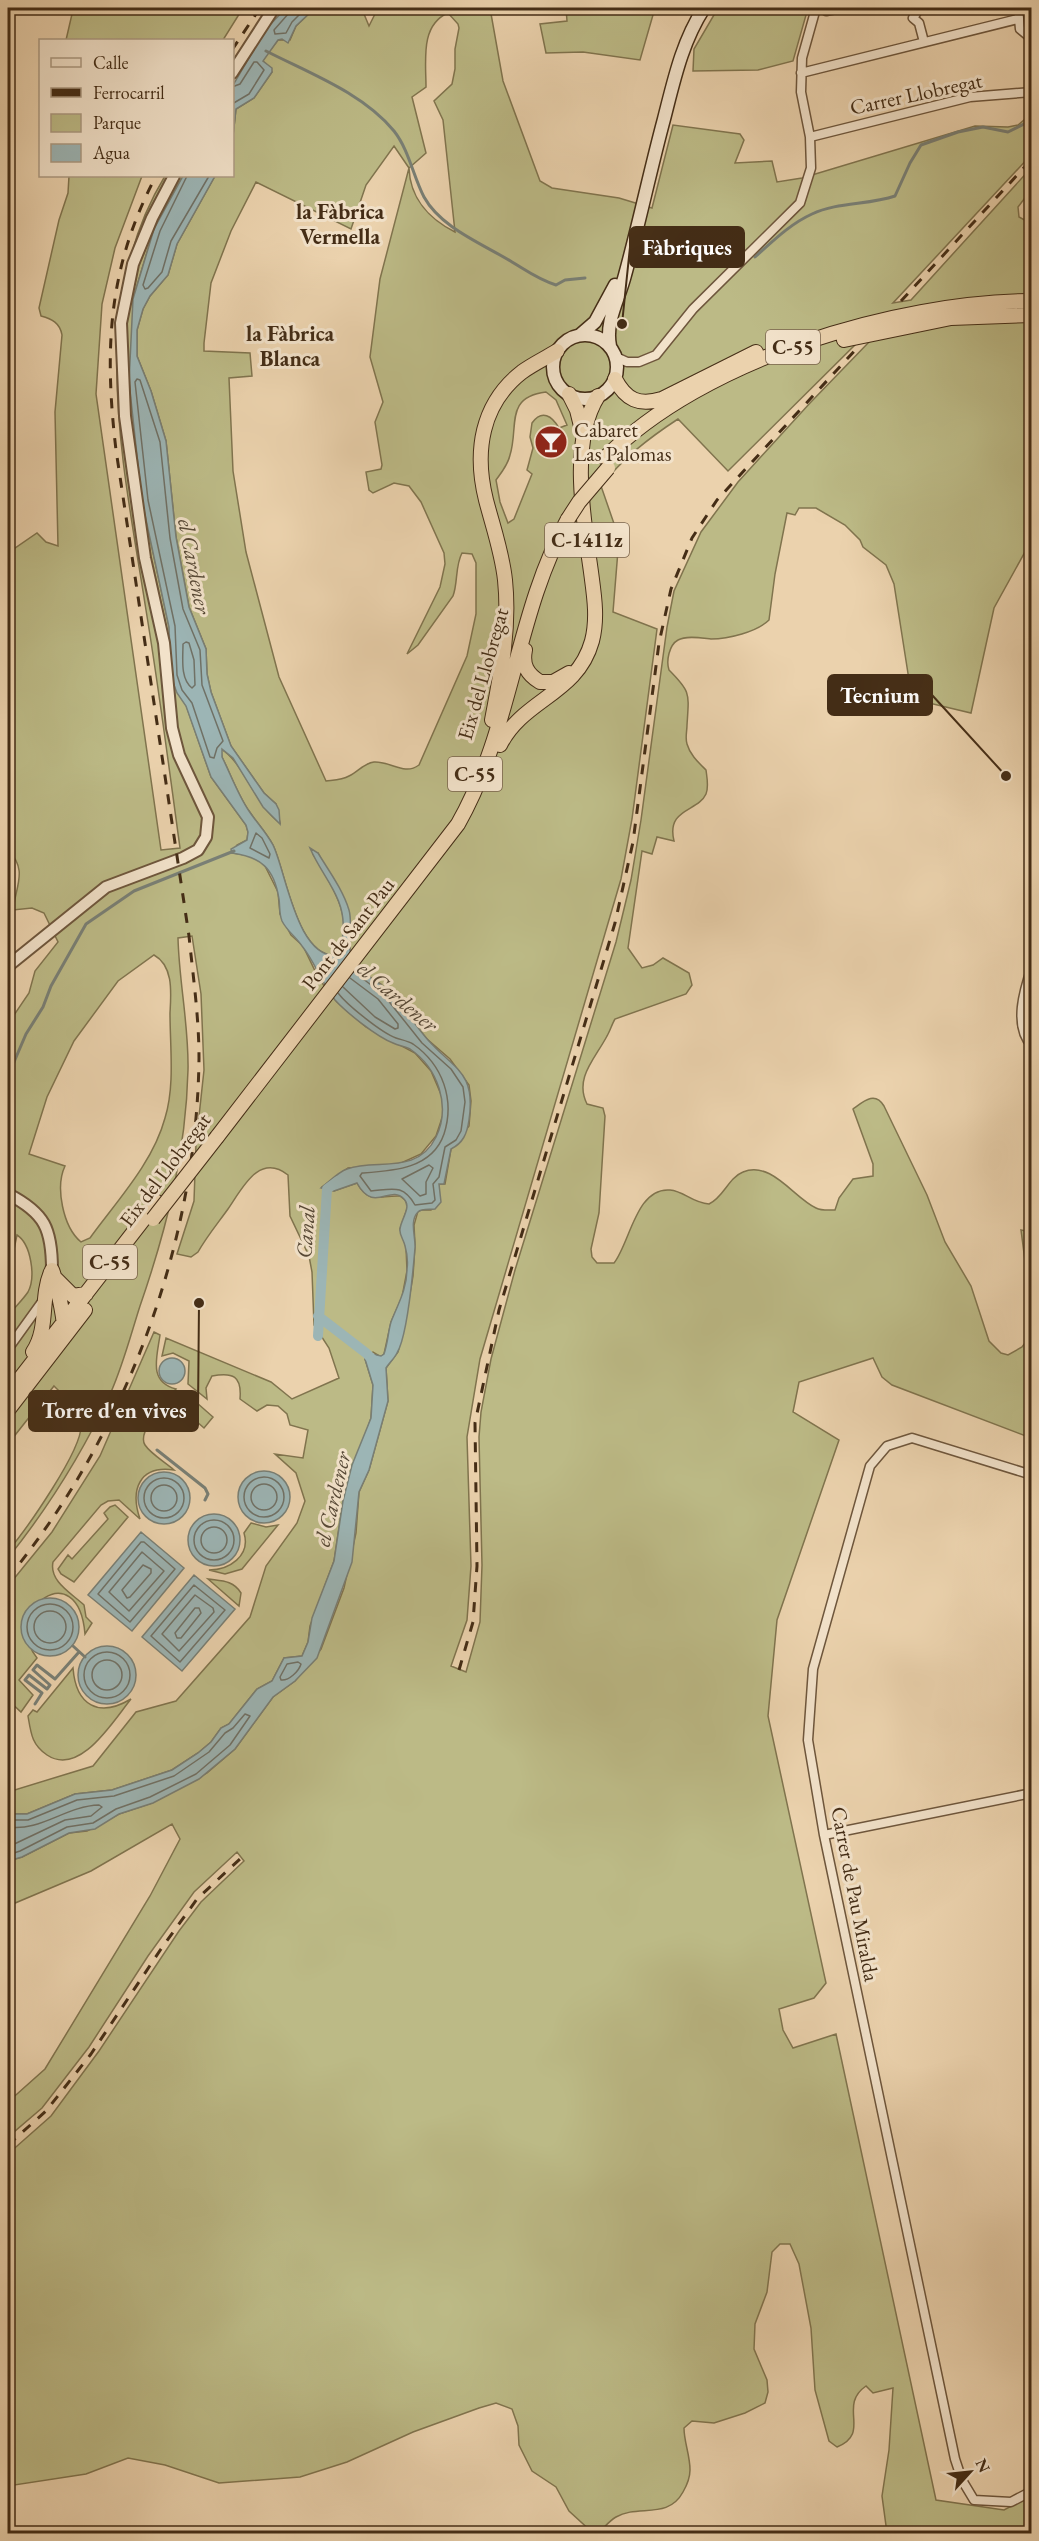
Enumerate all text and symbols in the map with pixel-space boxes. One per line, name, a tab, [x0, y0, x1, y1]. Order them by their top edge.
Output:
legend	[39, 39, 234, 177]
text: Calle	[93, 51, 129, 74]
street label: Carrer Llobregat	[847, 66, 985, 121]
text: Ferrocarril	[93, 81, 165, 104]
text: Parque	[93, 111, 141, 134]
text: Agua	[92, 141, 131, 164]
district label: la Fàbrica Vermella	[296, 197, 384, 251]
callout: Fàbriques	[630, 227, 744, 267]
text: Fàbriques	[642, 233, 732, 262]
district label: la Fàbrica Blanca	[246, 319, 334, 373]
road number: C-55	[766, 330, 820, 364]
place label: Cabaret Las Palomas	[574, 416, 672, 467]
bar icon: Cabaret Las Palomas	[533, 424, 569, 460]
water label: el Cardener	[171, 516, 218, 618]
road number: C-1411z	[545, 523, 629, 557]
street label: Eix del Llobregat	[451, 604, 514, 743]
callout: Tecnium	[828, 675, 932, 715]
text: Tecnium	[840, 681, 920, 710]
road number: C-55	[448, 757, 502, 791]
street label: Pont de Sant Pau	[295, 872, 400, 996]
water label: el Cardener	[351, 954, 445, 1040]
street label: Eix del Llobregat	[113, 1107, 217, 1232]
water label: Canal	[289, 1204, 322, 1259]
road number: C-55	[83, 1245, 137, 1279]
callout: Torre d'en vives	[29, 1391, 198, 1431]
text: Torre d'en vives	[41, 1396, 187, 1425]
water label: el Cardener	[308, 1447, 358, 1549]
street label: Carrer de Pau Miralda	[825, 1804, 886, 1984]
north arrow	[940, 2442, 1000, 2502]
text: N	[971, 2455, 995, 2476]

